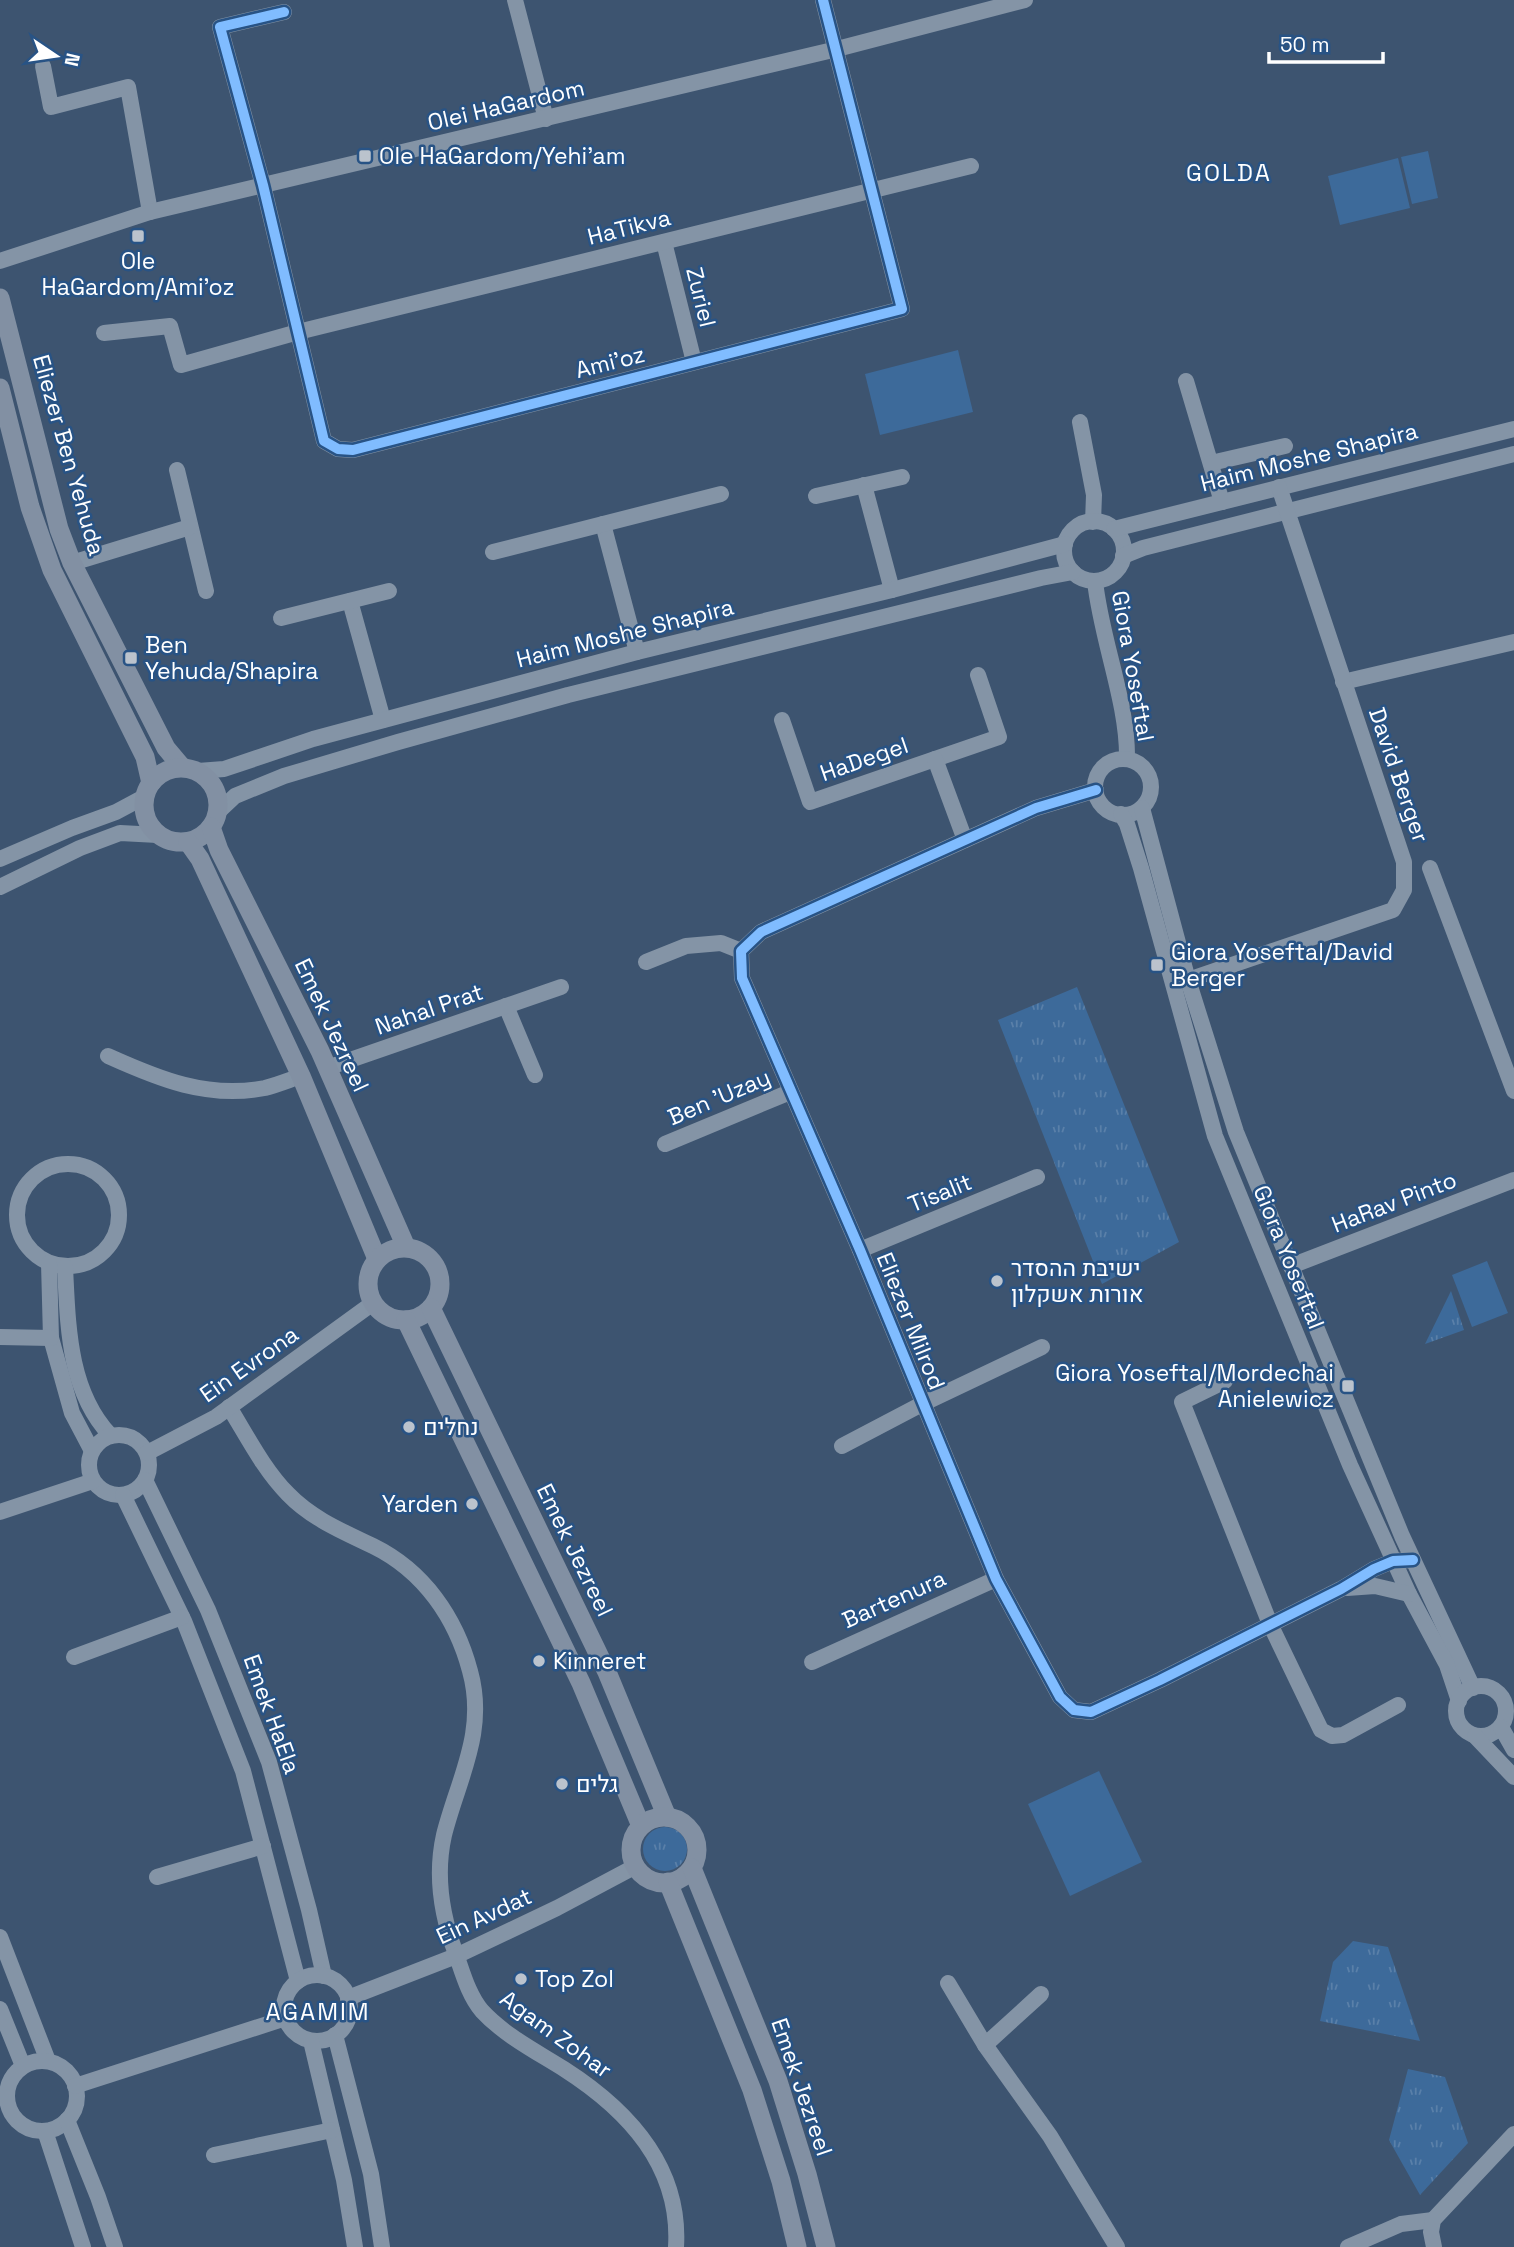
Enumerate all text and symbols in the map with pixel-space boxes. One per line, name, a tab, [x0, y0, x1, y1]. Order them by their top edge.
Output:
north arrow	[21, 21, 91, 91]
scale bar	[1269, 21, 1383, 65]
text: 50 m	[1280, 31, 1330, 58]
text: N	[58, 51, 86, 69]
street label: Olei HaGardom	[425, 72, 587, 138]
place label: Ole HaGardom/Yehi'am	[379, 141, 626, 171]
marker: Ole HaGardom/Yehi'am	[357, 148, 373, 164]
district label: GOLDA	[1186, 157, 1272, 188]
street label: HaTikva	[584, 202, 674, 252]
marker: Ole HaGardom/Ami'oz	[130, 228, 146, 244]
place label: Ole HaGardom/Ami'oz	[42, 246, 234, 302]
street label: Zuriel	[679, 264, 723, 330]
street label: Ami'oz	[572, 339, 648, 385]
street label: Eliezer Ben Yehuda	[26, 351, 112, 559]
street label: Haim Moshe Shapira	[1197, 415, 1421, 499]
street label: Giora Yoseftal	[1105, 588, 1161, 744]
street label: Haim Moshe Shapira	[513, 591, 737, 675]
place label: Ben Yehuda/Shapira	[145, 630, 319, 686]
marker: Ben Yehuda/Shapira	[123, 650, 139, 666]
street label: David Berger	[1362, 704, 1436, 846]
street label: HaDegel	[816, 730, 912, 788]
place label: Giora Yoseftal/David Berger	[1171, 937, 1393, 993]
street label: Emek Jezreel	[288, 953, 376, 1097]
marker: Giora Yoseftal/David Berger	[1149, 957, 1165, 973]
street label: Nahal Prat	[371, 976, 487, 1042]
street label: Ben 'Uzay	[663, 1062, 775, 1132]
street label: HaRav Pinto	[1327, 1164, 1461, 1240]
street label: Tisalit	[904, 1167, 976, 1219]
street label: Giora Yoseftal	[1246, 1181, 1332, 1333]
street label: Eliezer Milrod	[870, 1248, 952, 1394]
place label: ישיבת ההסדר אורות אשקלון	[1011, 1253, 1143, 1309]
marker: ישיבת ההסדר אורות אשקלון	[989, 1273, 1005, 1289]
street label: Ein Evrona	[194, 1319, 304, 1409]
place label: Giora Yoseftal/Mordechai Anielewicz	[1055, 1358, 1334, 1414]
marker: Giora Yoseftal/Mordechai Anielewicz	[1340, 1378, 1356, 1394]
place label: נחלים	[423, 1412, 479, 1442]
marker: נחלים	[401, 1419, 417, 1435]
street label: Emek Jezreel	[530, 1479, 620, 1621]
place label: Yarden	[382, 1489, 458, 1519]
marker: Yarden	[464, 1496, 480, 1512]
street label: Bartenura	[837, 1563, 951, 1635]
place label: Kinneret	[553, 1646, 646, 1676]
street label: Emek HaEla	[237, 1650, 307, 1778]
marker: Kinneret	[531, 1653, 547, 1669]
place label: גלים	[576, 1769, 618, 1799]
marker: גלים	[554, 1776, 570, 1792]
street label: Ein Avdat	[431, 1881, 537, 1951]
place label: Top Zol	[535, 1964, 614, 1994]
marker: Top Zol	[513, 1971, 529, 1987]
street label: Agam Zohar	[494, 1983, 618, 2085]
district label: AGAMIM	[265, 1996, 371, 2027]
street label: Emek Jezreel	[764, 2014, 840, 2160]

